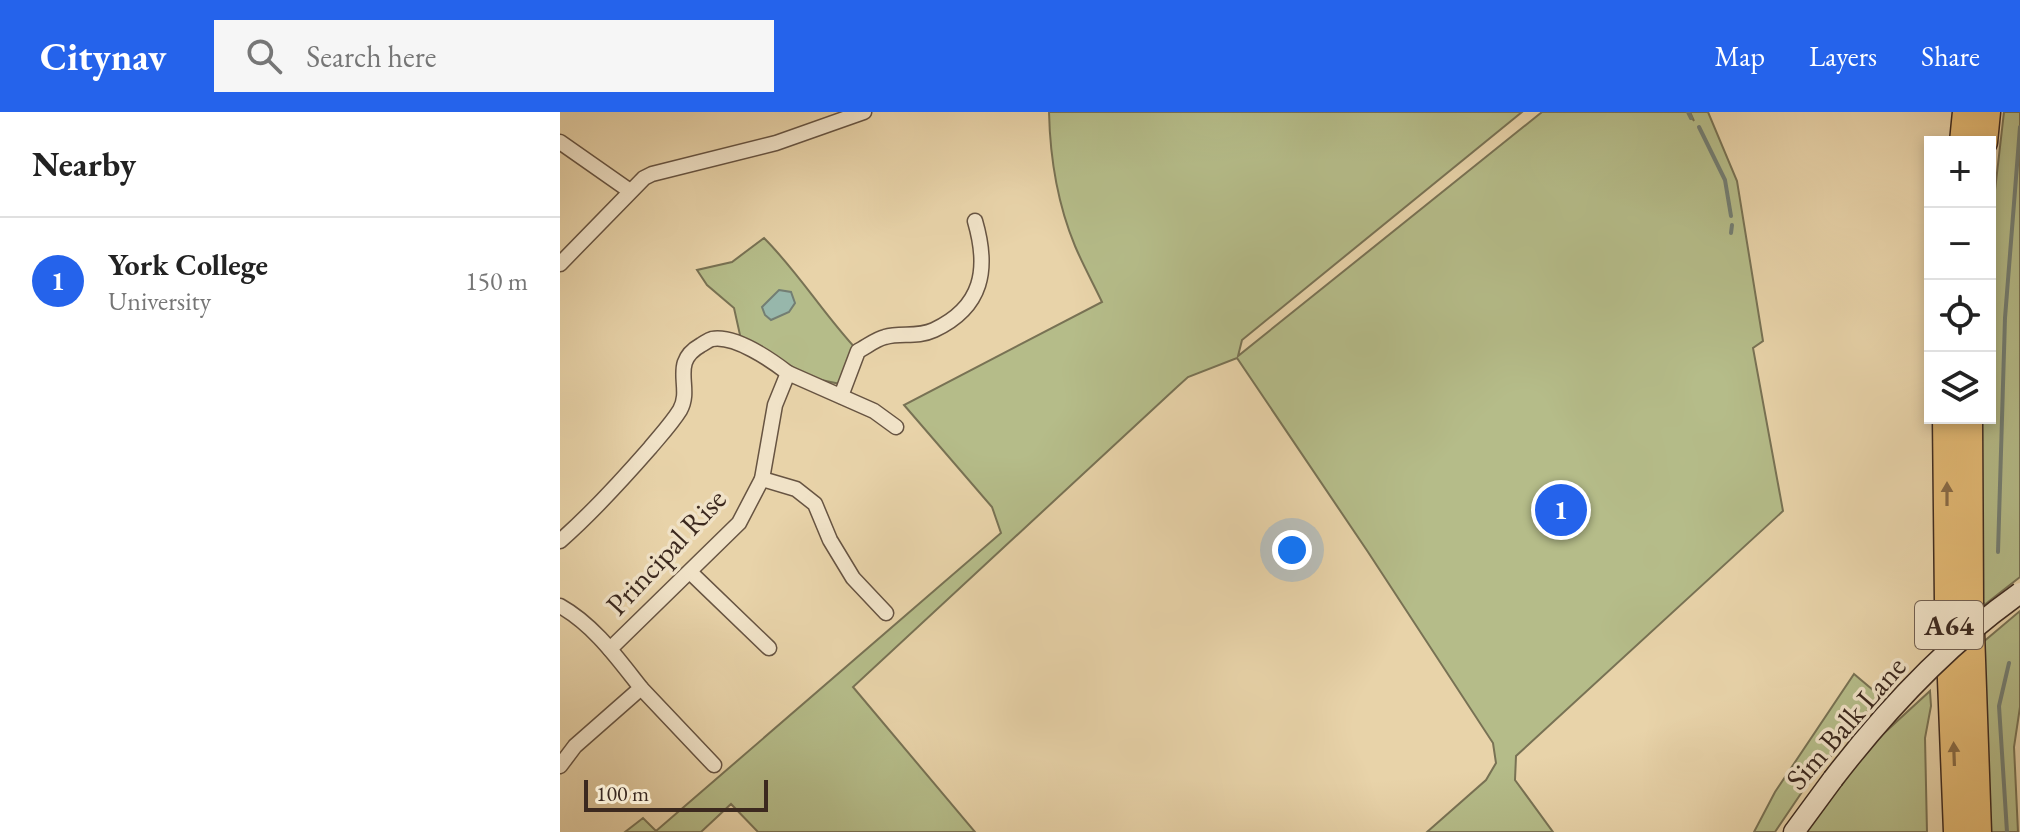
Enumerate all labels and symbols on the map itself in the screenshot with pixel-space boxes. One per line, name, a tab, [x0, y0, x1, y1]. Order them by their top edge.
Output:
street label: Principal Rise	[597, 480, 734, 623]
pin: 1	[1535, 480, 1587, 540]
one-way arrow	[1941, 481, 1953, 506]
your location	[1272, 530, 1312, 570]
road number: A64	[1915, 601, 1983, 649]
street label: Sim Balk Lane	[1777, 648, 1914, 798]
one-way arrow	[1948, 741, 1961, 766]
scale bar	[584, 776, 768, 812]

